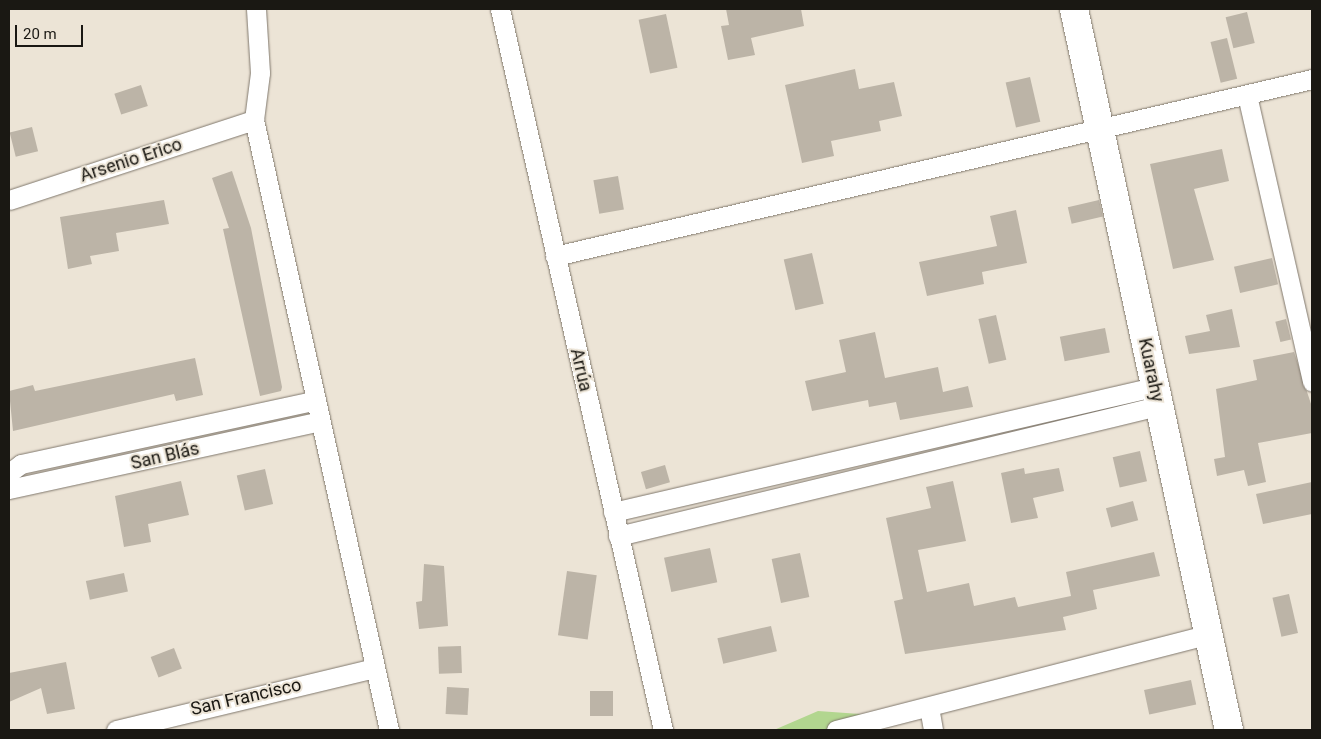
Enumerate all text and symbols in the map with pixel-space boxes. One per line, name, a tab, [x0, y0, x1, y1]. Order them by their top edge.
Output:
scale bar	[18, 15, 85, 47]
text: 20 m	[23, 25, 57, 43]
street label: Arsenio Erico	[77, 133, 185, 187]
street label: Kuarahy	[1134, 336, 1168, 404]
street label: Arrúa	[566, 346, 596, 394]
street label: San Blás	[129, 438, 201, 474]
street label: San Francisco	[189, 674, 303, 720]

